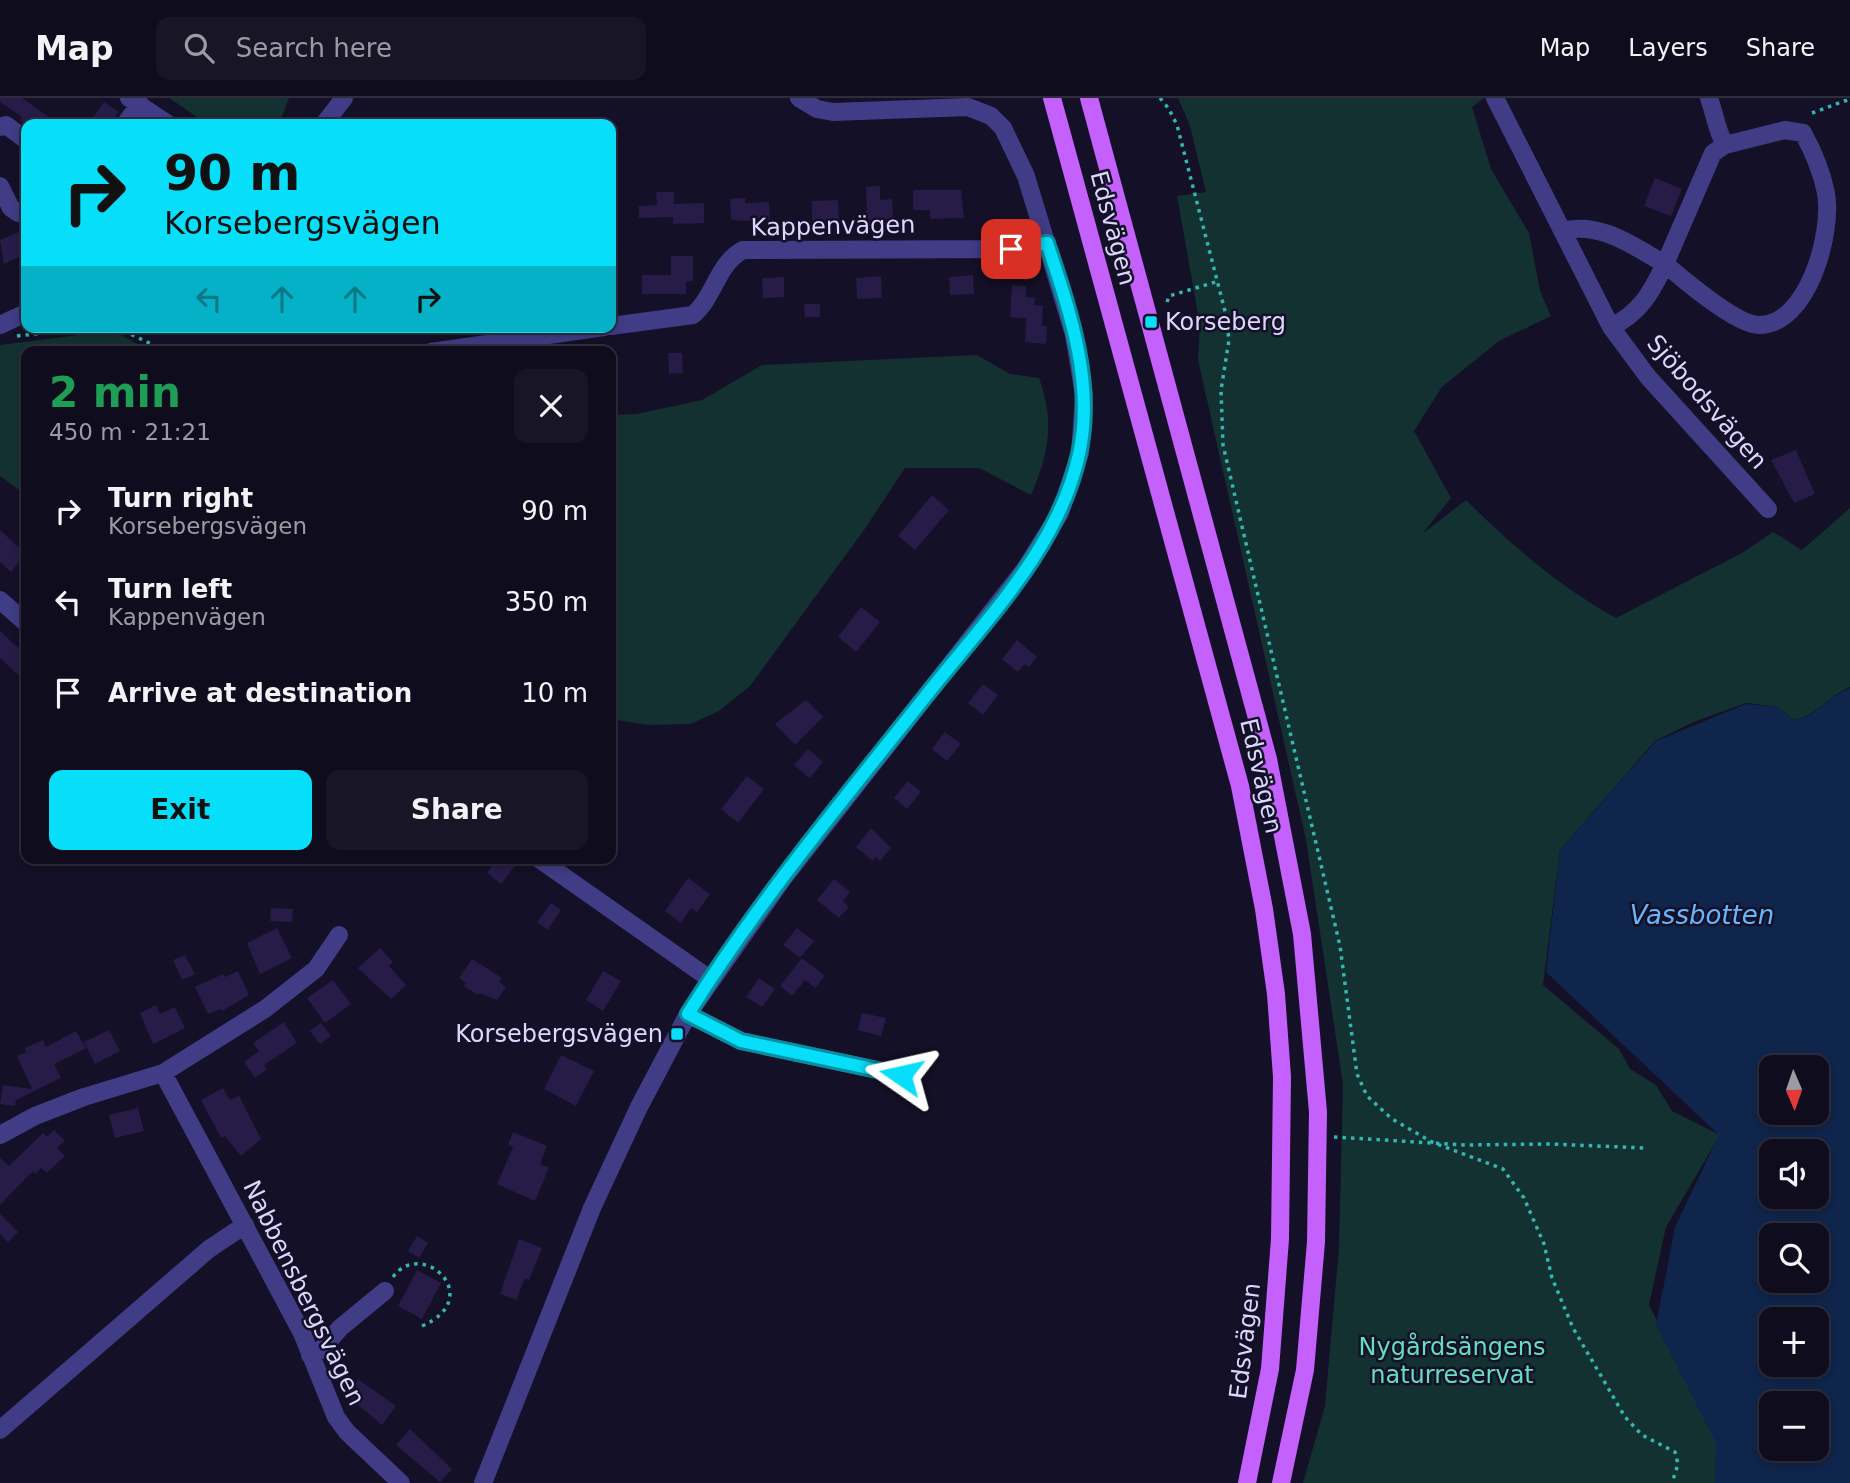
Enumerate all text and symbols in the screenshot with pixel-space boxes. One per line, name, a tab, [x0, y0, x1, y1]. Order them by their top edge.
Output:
search box	[156, 17, 646, 80]
text: Map	[35, 29, 114, 68]
icon: search	[180, 29, 218, 67]
text: Search here	[236, 33, 392, 63]
text: Map	[1540, 34, 1590, 62]
text: Layers	[1628, 34, 1708, 62]
text: Share	[1746, 34, 1815, 62]
text: 90 m	[164, 145, 300, 202]
icon: right	[49, 147, 140, 238]
street label: Edsvägen	[1084, 168, 1142, 288]
text: Korsebergsvägen	[164, 204, 441, 242]
street label: Kappenvägen	[750, 211, 916, 241]
pin	[981, 219, 1041, 279]
icon: arrive	[992, 230, 1030, 268]
icon: left	[190, 280, 228, 318]
icon: ahead	[263, 280, 301, 318]
icon: ahead	[336, 280, 374, 318]
icon: right	[409, 280, 447, 318]
place label: Korseberg	[1165, 308, 1286, 336]
marker: Korseberg	[1143, 314, 1159, 330]
street label: Sjöbodsvägen	[1641, 329, 1773, 475]
text: 2 min	[49, 368, 181, 417]
button: close	[514, 369, 588, 443]
text: 450 m · 21:21	[49, 419, 211, 445]
text: Turn right	[108, 483, 253, 513]
icon: right	[49, 492, 87, 530]
text: 90 m	[521, 496, 588, 526]
text: Korsebergsvägen	[108, 513, 307, 539]
text: Turn left	[108, 574, 232, 604]
icon: left	[49, 583, 87, 621]
text: 350 m	[505, 587, 588, 617]
text: Kappenvägen	[108, 604, 266, 630]
icon: arrive	[49, 674, 87, 712]
text: Arrive at destination	[108, 678, 412, 708]
text: 10 m	[521, 678, 588, 708]
street label: Edsvägen	[1234, 716, 1288, 836]
button: Exit	[49, 770, 312, 850]
button: Share	[326, 770, 588, 850]
water label: Vassbotten	[1630, 900, 1774, 930]
place label: Korsebergsvägen	[455, 1020, 663, 1048]
marker: Korsebergsvägen	[669, 1026, 685, 1042]
position arrow	[864, 1038, 938, 1112]
north arrow	[1759, 1055, 1829, 1125]
map controls	[1759, 1055, 1829, 1461]
button: sound	[1759, 1139, 1829, 1209]
street label: Nabbensbergsvägen	[237, 1176, 371, 1410]
button: search	[1759, 1223, 1829, 1293]
street label: Edsvägen	[1224, 1281, 1266, 1401]
button: +	[1759, 1307, 1829, 1377]
park label: Nygårdsängens naturreservat	[1359, 1332, 1545, 1389]
button: −	[1759, 1391, 1829, 1461]

